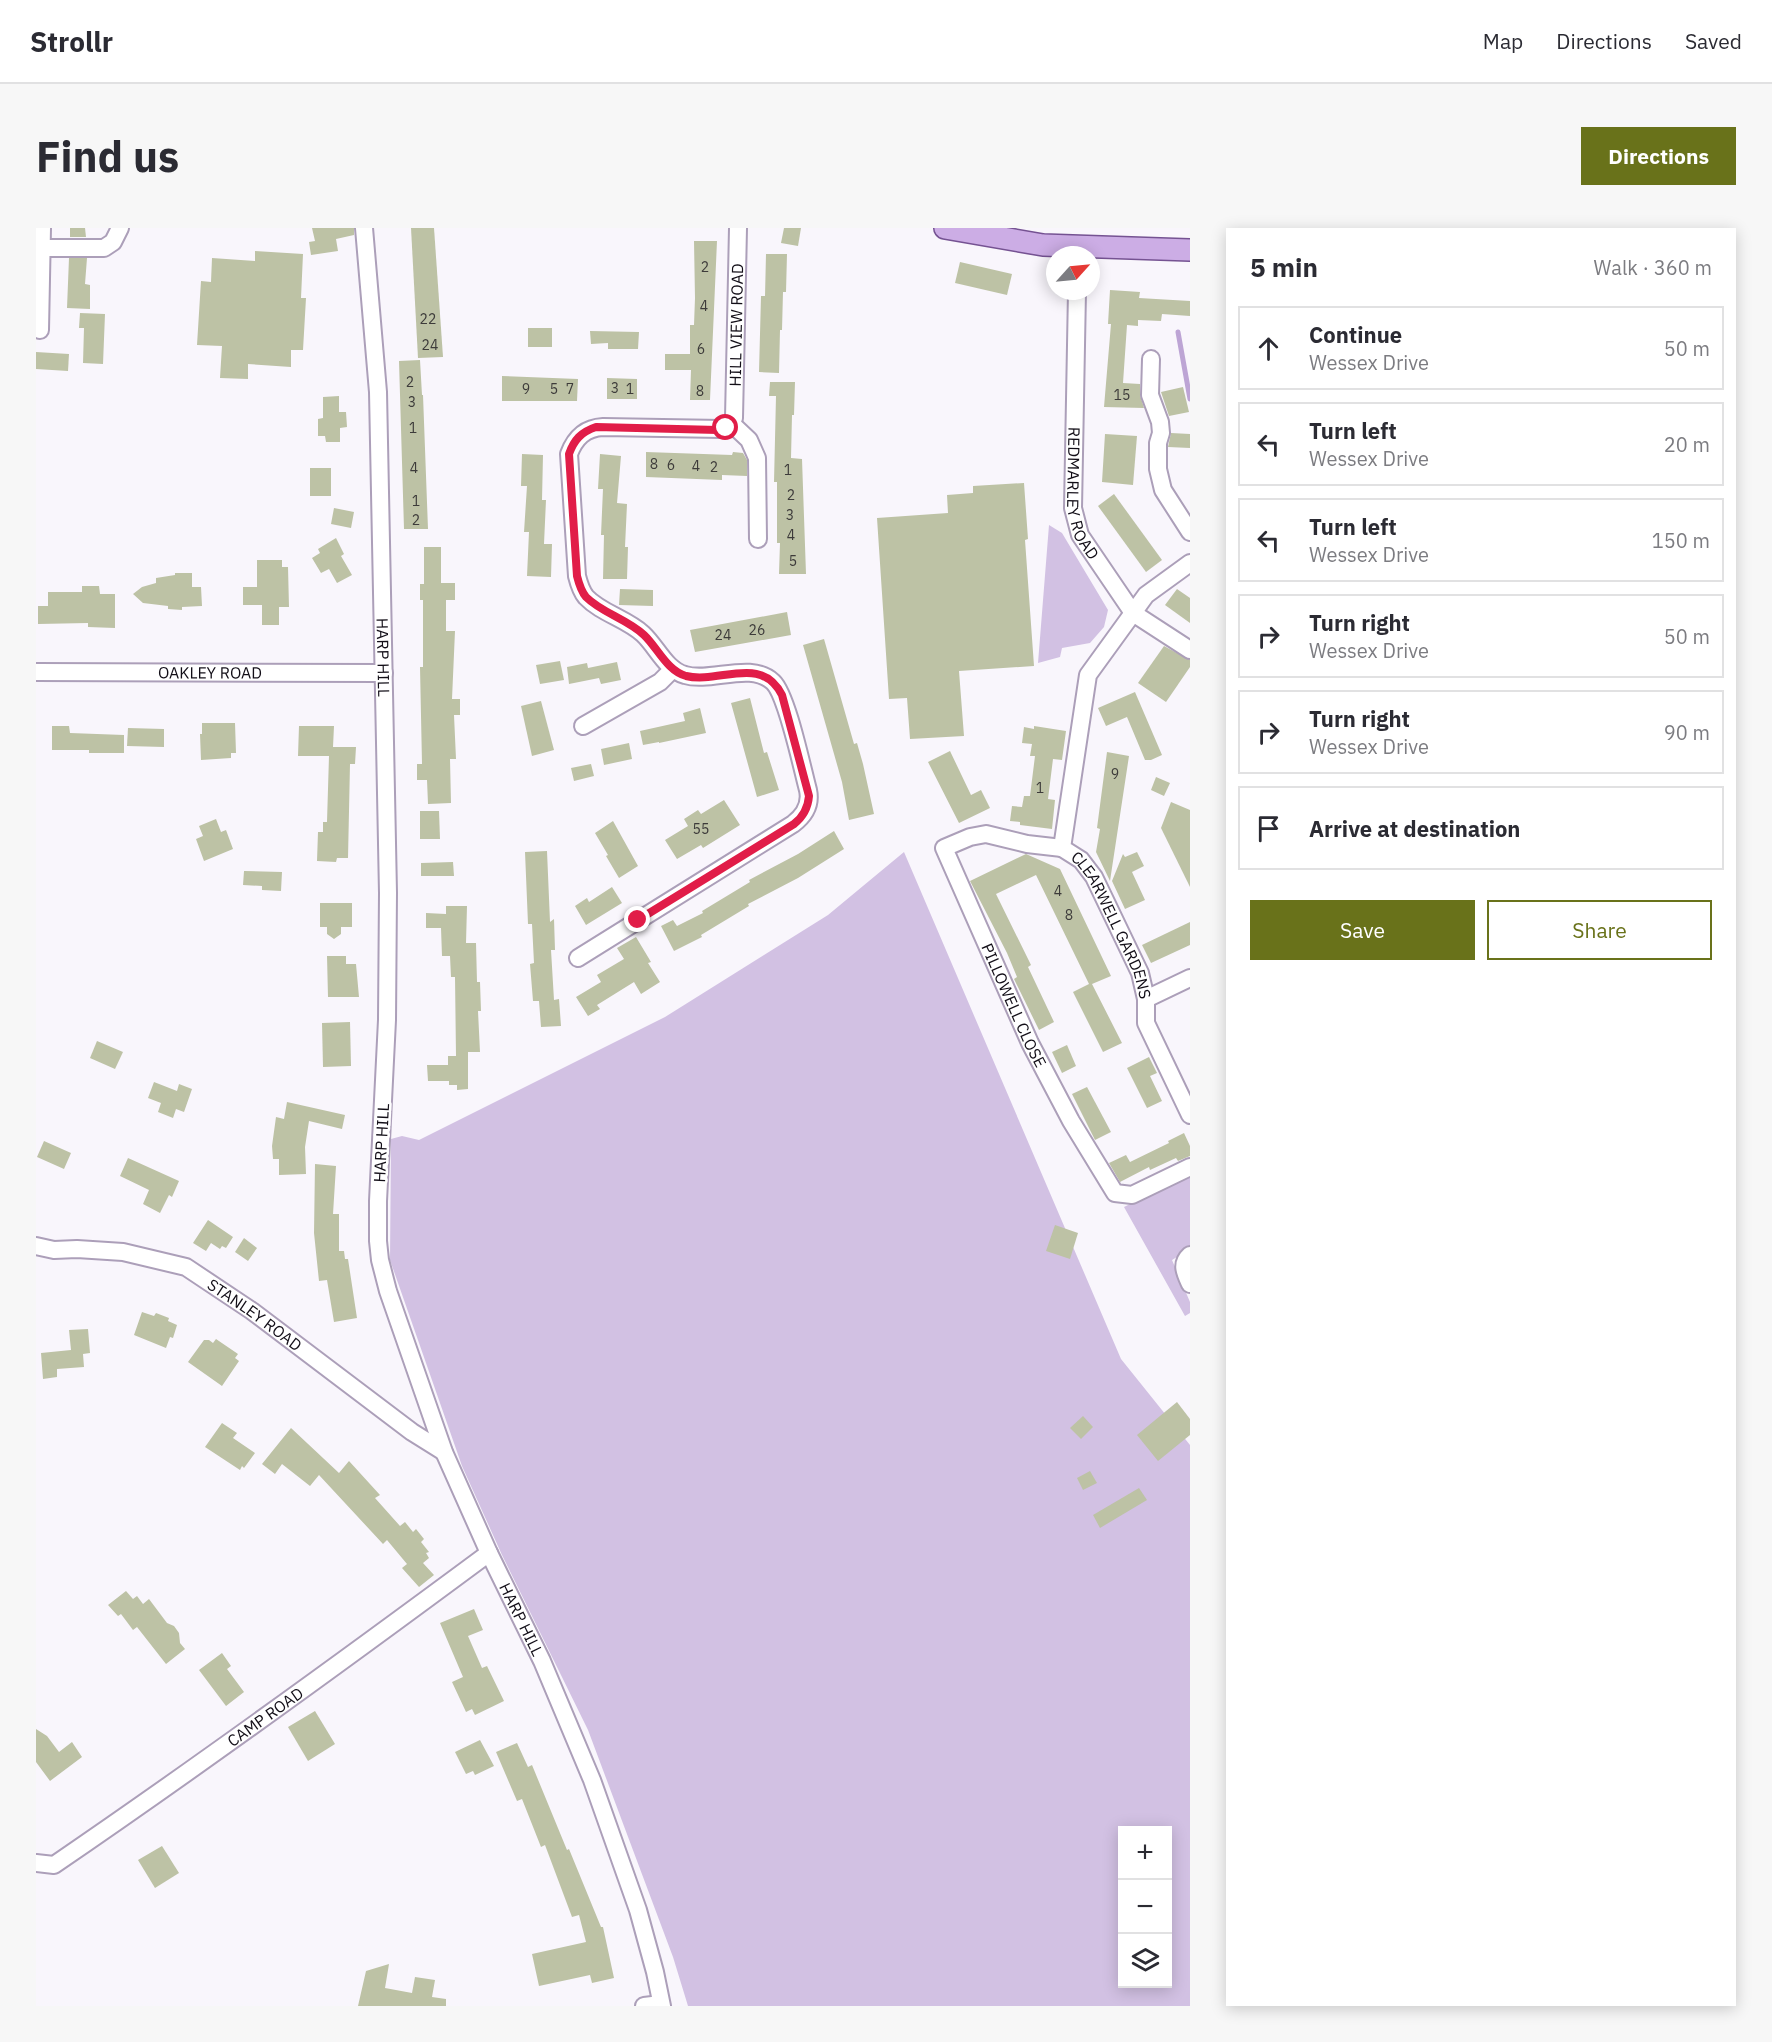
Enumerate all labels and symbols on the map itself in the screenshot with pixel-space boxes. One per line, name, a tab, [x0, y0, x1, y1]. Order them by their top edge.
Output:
north arrow	[1046, 246, 1100, 300]
house number: 2	[701, 258, 709, 276]
street label: HILL VIEW ROAD	[725, 263, 747, 387]
house number: 4	[700, 297, 708, 315]
house number: 22	[420, 310, 436, 328]
house number: 24	[422, 336, 438, 354]
house number: 6	[697, 340, 705, 358]
house number: 2	[406, 373, 414, 391]
house number: 3	[611, 379, 619, 397]
house number: 9	[522, 380, 530, 398]
house number: 5	[550, 380, 558, 398]
house number: 7	[566, 380, 574, 398]
house number: 1	[626, 380, 634, 398]
house number: 8	[696, 382, 704, 400]
house number: 15	[1114, 386, 1130, 404]
house number: 3	[408, 393, 416, 411]
route start	[712, 414, 738, 440]
house number: 1	[409, 419, 417, 437]
street label: REDMARLEY ROAD	[1063, 427, 1104, 563]
house number: 8	[650, 455, 658, 473]
house number: 6	[667, 456, 675, 474]
house number: 4	[692, 457, 700, 475]
house number: 2	[710, 458, 718, 476]
house number: 4	[410, 459, 418, 477]
house number: 1	[784, 461, 792, 479]
house number: 2	[787, 486, 795, 504]
house number: 1	[412, 492, 420, 510]
house number: 3	[786, 506, 794, 524]
house number: 2	[412, 511, 420, 529]
house number: 4	[787, 526, 795, 544]
house number: 5	[789, 552, 797, 570]
street label: HARP HILL	[373, 618, 394, 697]
house number: 26	[749, 621, 765, 639]
house number: 24	[715, 626, 731, 644]
street label: OAKLEY ROAD	[158, 662, 262, 683]
house number: 9	[1111, 765, 1119, 783]
house number: 1	[1036, 779, 1044, 797]
house number: 55	[693, 820, 709, 838]
street label: CLEARWELL GARDENS	[1068, 847, 1156, 1001]
house number: 4	[1054, 882, 1062, 900]
route end	[624, 906, 650, 932]
house number: 8	[1065, 906, 1073, 924]
street label: PILLOWELL CLOSE	[977, 940, 1051, 1071]
street label: HARP HILL	[369, 1103, 393, 1183]
street label: STANLEY ROAD	[204, 1274, 306, 1355]
street label: HARP HILL	[495, 1579, 548, 1659]
street label: CAMP ROAD	[223, 1683, 307, 1751]

